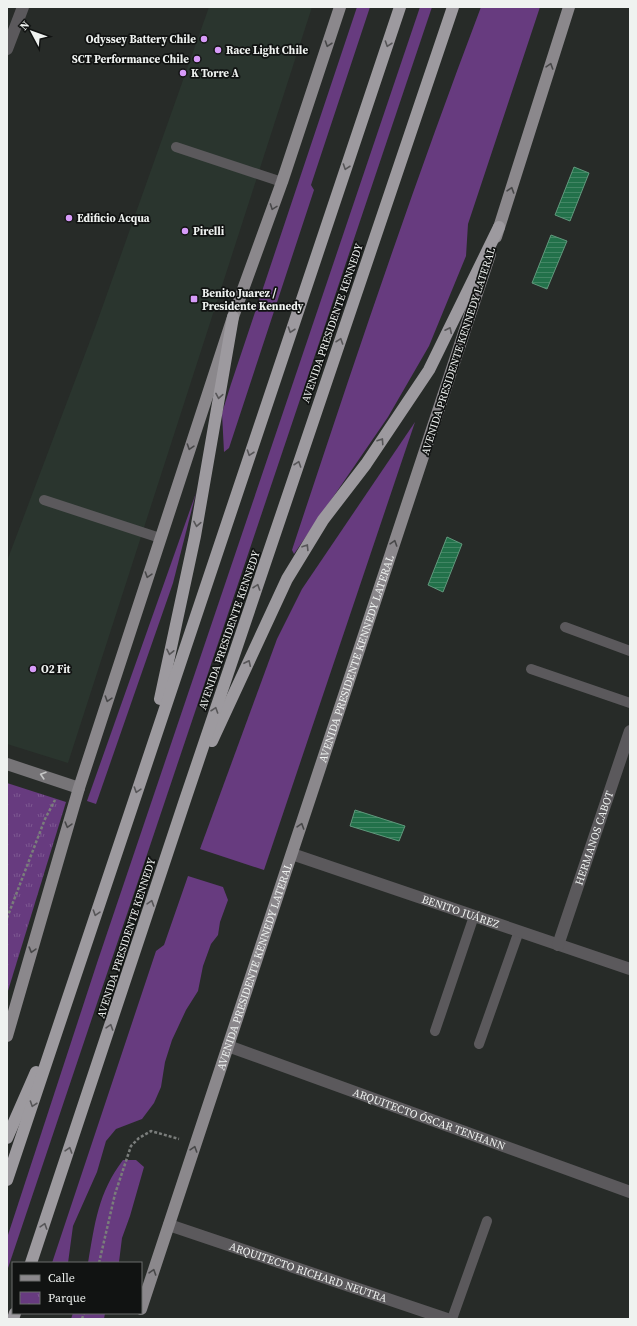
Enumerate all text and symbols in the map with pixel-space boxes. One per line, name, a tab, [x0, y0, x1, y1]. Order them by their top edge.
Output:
north arrow	[12, 12, 52, 52]
text: N	[17, 18, 33, 34]
place label: Odyssey Battery Chile	[86, 32, 196, 47]
marker: Odyssey Battery Chile	[199, 34, 209, 44]
one-way arrow	[324, 40, 333, 47]
one-way arrow	[384, 40, 392, 47]
place label: Race Light Chile	[226, 43, 308, 58]
marker: Race Light Chile	[213, 45, 223, 55]
place label: SCT Performance Chile	[72, 52, 189, 67]
marker: SCT Performance Chile	[192, 54, 202, 64]
one-way arrow	[545, 63, 554, 70]
place label: K Torre A	[191, 66, 239, 81]
marker: K Torre A	[178, 68, 188, 78]
one-way arrow	[342, 164, 351, 171]
one-way arrow	[506, 187, 515, 194]
one-way arrow	[269, 203, 277, 210]
place label: Edificio Acqua	[77, 211, 150, 226]
marker: Edificio Acqua	[64, 213, 74, 223]
place label: Pirelli	[193, 224, 225, 239]
marker: Pirelli	[180, 226, 190, 236]
street label: AVENIDA PRESIDENTE KENNEDY	[298, 241, 367, 405]
street label: AVENIDA PRESIDENTE KENNEDY LATERAL	[418, 245, 499, 457]
place label: Benito Juarez / Presidente Kennedy	[202, 286, 304, 314]
marker: Benito Juarez / Presidente Kennedy	[189, 294, 199, 304]
one-way arrow	[288, 327, 296, 334]
one-way arrow	[444, 327, 452, 335]
one-way arrow	[335, 337, 344, 344]
one-way arrow	[215, 393, 224, 399]
one-way arrow	[376, 438, 384, 445]
one-way arrow	[186, 443, 195, 450]
one-way arrow	[246, 450, 255, 457]
one-way arrow	[294, 461, 302, 468]
one-way arrow	[193, 521, 201, 528]
one-way arrow	[390, 540, 398, 547]
one-way arrow	[302, 544, 309, 551]
street label: AVENIDA PRESIDENTE KENNEDY	[195, 548, 264, 712]
street label: AVENIDA PRESIDENTE KENNEDY LATERAL	[315, 553, 398, 765]
one-way arrow	[144, 572, 153, 579]
one-way arrow	[252, 584, 261, 591]
one-way arrow	[167, 649, 175, 655]
one-way arrow	[243, 660, 251, 667]
place label: O2 Fit	[41, 662, 72, 677]
marker: O2 Fit	[28, 664, 38, 674]
one-way arrow	[104, 695, 113, 702]
one-way arrow	[211, 707, 219, 714]
one-way arrow	[40, 771, 47, 780]
one-way arrow	[133, 786, 142, 793]
street label: HERMANOS CABOT	[572, 789, 617, 887]
one-way arrow	[64, 821, 73, 828]
one-way arrow	[296, 823, 305, 830]
street label: AVENIDA PRESIDENTE KENNEDY	[93, 856, 160, 1020]
street label: AVENIDA PRESIDENTE KENNEDY LATERAL	[214, 860, 296, 1072]
street label: BENITO JUÁREZ	[420, 892, 501, 932]
one-way arrow	[146, 900, 154, 907]
one-way arrow	[93, 910, 101, 917]
one-way arrow	[28, 946, 37, 953]
one-way arrow	[105, 1023, 113, 1030]
street label: ARQUITECTO ÓSCAR TENHANN	[351, 1085, 507, 1154]
one-way arrow	[29, 1101, 37, 1108]
one-way arrow	[189, 1146, 198, 1153]
one-way arrow	[64, 1147, 73, 1154]
one-way arrow	[39, 1223, 47, 1230]
street label: ARQUITECTO RICHARD NEUTRA	[227, 1239, 390, 1306]
legend	[12, 1262, 142, 1314]
one-way arrow	[148, 1269, 157, 1276]
text: Calle	[48, 1270, 75, 1286]
text: Parque	[48, 1290, 86, 1306]

